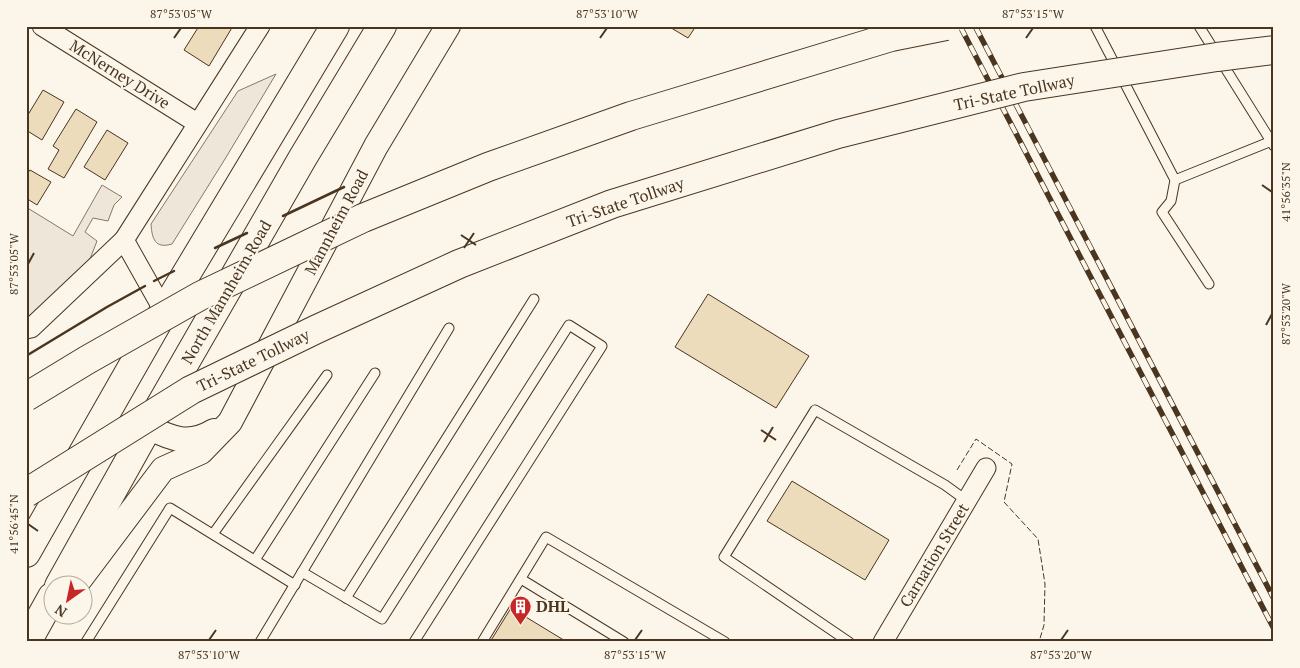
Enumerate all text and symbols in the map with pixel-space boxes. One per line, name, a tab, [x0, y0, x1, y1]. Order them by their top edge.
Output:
text: 87°53'05"W	[150, 6, 213, 21]
text: 87°53'10"W	[576, 6, 639, 21]
text: 87°53'15"W	[1002, 6, 1065, 21]
street label: McNerney Drive	[66, 34, 174, 114]
street label: Tri-State Tollway	[952, 68, 1077, 116]
text: 41°56'35"N	[1278, 162, 1293, 222]
street label: Mannheim Road	[299, 165, 373, 279]
street label: Tri-State Tollway	[563, 171, 688, 232]
street label: North Mannheim Road	[176, 216, 276, 368]
text: 87°53'05"W	[6, 232, 21, 295]
text: 87°53'20"W	[1278, 282, 1293, 345]
street label: Tri-State Tollway	[193, 323, 314, 397]
text: 41°56'45"N	[6, 494, 21, 554]
street label: Carnation Street	[894, 499, 974, 611]
north arrow	[42, 576, 92, 626]
building icon: DHL	[508, 594, 532, 625]
place label: DHL	[536, 595, 570, 617]
text: N	[51, 600, 70, 622]
text: 87°53'10"W	[178, 647, 241, 662]
text: 87°53'15"W	[604, 647, 667, 662]
text: 87°53'20"W	[1030, 647, 1093, 662]

